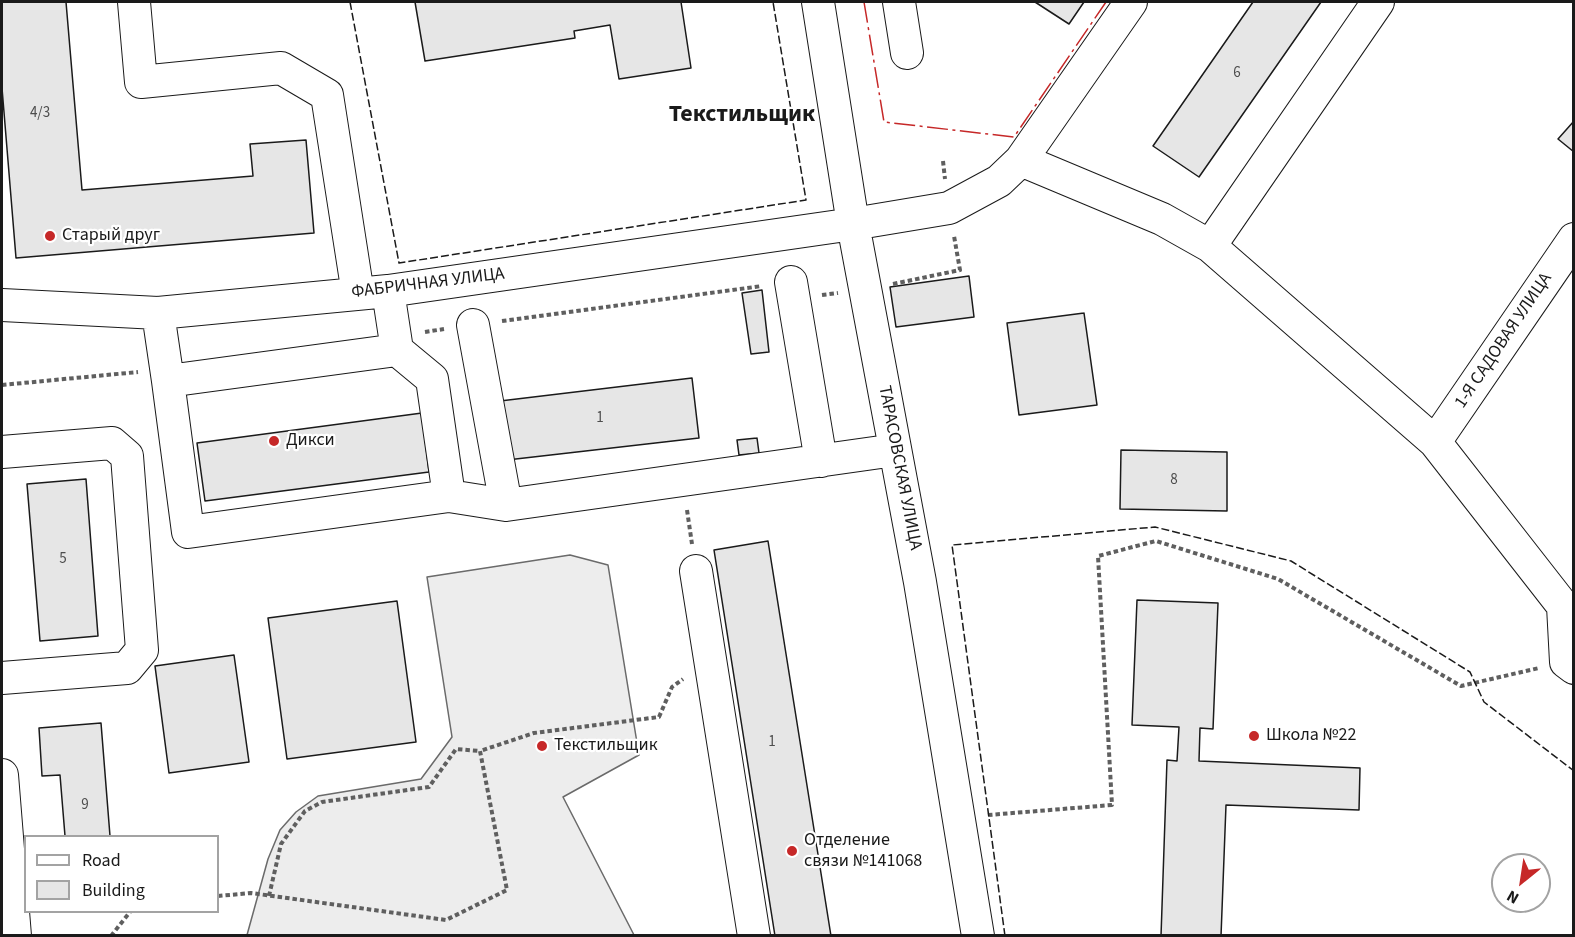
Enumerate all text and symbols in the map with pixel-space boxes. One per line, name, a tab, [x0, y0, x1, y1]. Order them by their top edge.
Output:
house number: 6	[1233, 65, 1241, 83]
district label: Текстильщик	[669, 102, 815, 130]
house number: 4/3	[30, 105, 50, 123]
place label: Старый друг	[62, 225, 160, 247]
marker: Старый друг	[43, 229, 57, 243]
street label: ФАБРИЧНАЯ УЛИЦА	[350, 264, 506, 304]
street label: 1-Я САДОВАЯ УЛИЦА	[1451, 269, 1557, 413]
street label: ТАРАСОВСКАЯ УЛИЦА	[872, 384, 926, 552]
house number: 1	[596, 410, 604, 428]
place label: Дикси	[286, 430, 335, 452]
marker: Дикси	[267, 434, 281, 448]
house number: 8	[1170, 472, 1178, 490]
house number: 5	[59, 551, 67, 569]
place label: Школа №22	[1266, 725, 1356, 747]
marker: Школа №22	[1247, 729, 1261, 743]
house number: 1	[768, 734, 776, 752]
place label: Текстильщик	[554, 735, 658, 757]
marker: Текстильщик	[535, 739, 549, 753]
house number: 9	[81, 797, 89, 815]
place label: Отделение связи №141068	[804, 830, 922, 872]
legend	[24, 835, 219, 913]
marker: Отделение связи №141068	[785, 844, 799, 858]
text: Road	[82, 848, 121, 873]
north arrow	[1491, 853, 1551, 913]
text: Building	[82, 878, 145, 903]
text: N	[1503, 885, 1523, 909]

